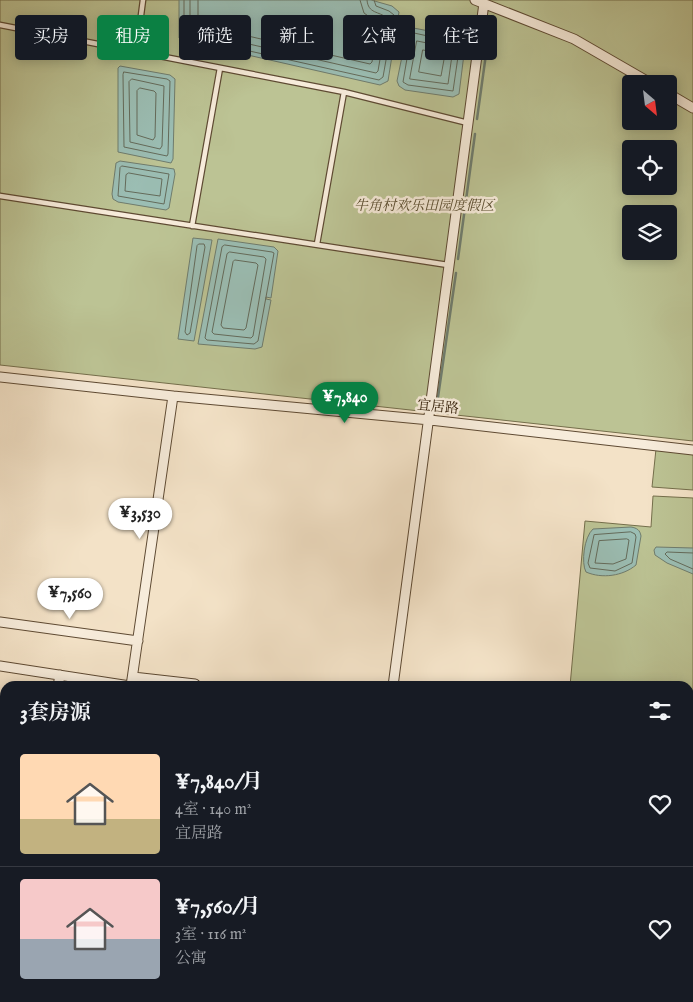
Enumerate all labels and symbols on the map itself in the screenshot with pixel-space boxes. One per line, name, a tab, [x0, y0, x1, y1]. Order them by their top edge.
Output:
north arrow	[622, 75, 678, 130]
park label: 牛角村欢乐田园度假区	[354, 197, 496, 215]
pin: ¥7,840	[304, 382, 386, 424]
street label: 宜居路	[416, 396, 460, 418]
pin: ¥3,530	[99, 498, 181, 540]
pin: ¥7,560	[29, 578, 111, 620]

